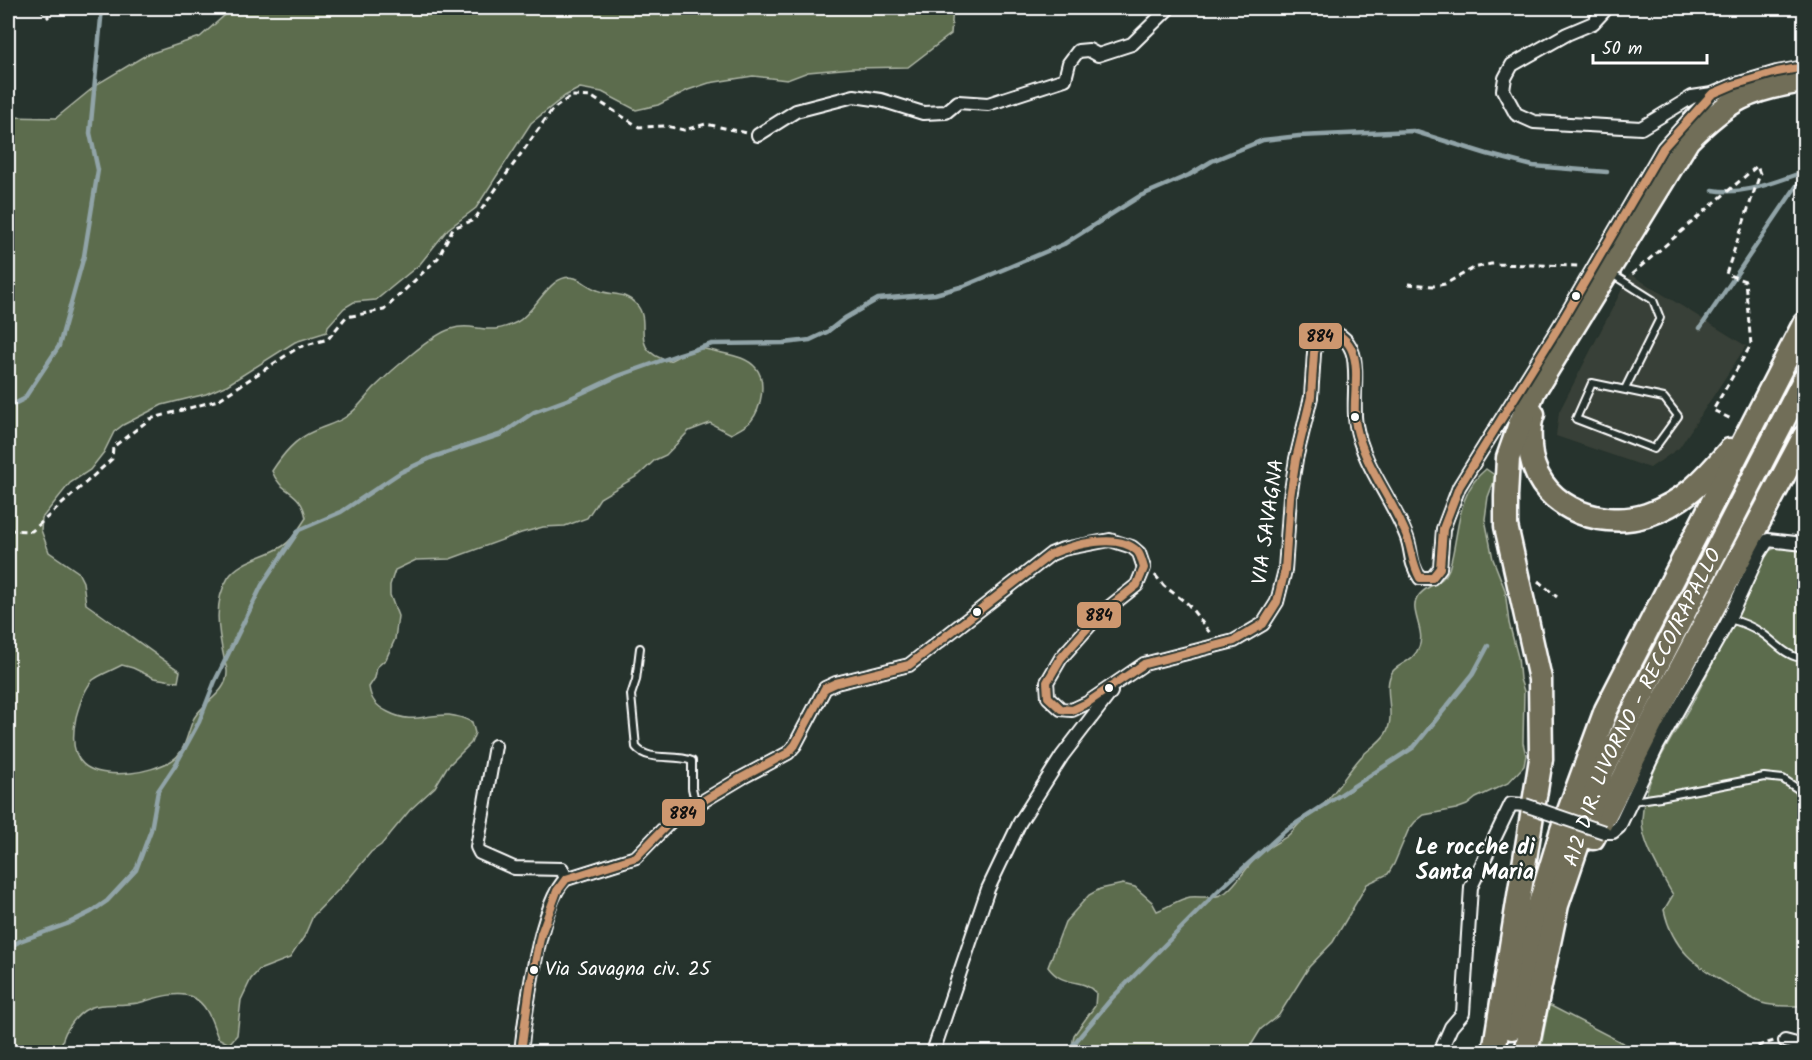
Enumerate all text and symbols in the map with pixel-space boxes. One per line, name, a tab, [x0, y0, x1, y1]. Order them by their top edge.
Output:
scale bar	[1593, 27, 1707, 65]
text: 50 m	[1602, 35, 1642, 64]
unlabelled marker	[1570, 290, 1582, 302]
line badge: 884	[1298, 322, 1343, 350]
text: 884	[1306, 325, 1334, 350]
unlabelled marker	[1349, 411, 1361, 423]
street label: VIA SAVAGNA	[1244, 457, 1294, 587]
street label: A12 DIR. LIVORNO - RECCO/RAPALLO	[1555, 542, 1731, 871]
line badge: 884	[1076, 601, 1122, 629]
text: 884	[1085, 604, 1113, 629]
unlabelled marker	[971, 606, 983, 618]
unlabelled marker	[1103, 682, 1115, 694]
line badge: 884	[661, 798, 706, 827]
text: 884	[669, 802, 697, 827]
district label: Le rocche di Santa Maria	[1415, 831, 1536, 891]
place label: Via Savagna civ. 25	[545, 954, 712, 986]
marker: Via Savagna civ. 25	[528, 964, 540, 976]

